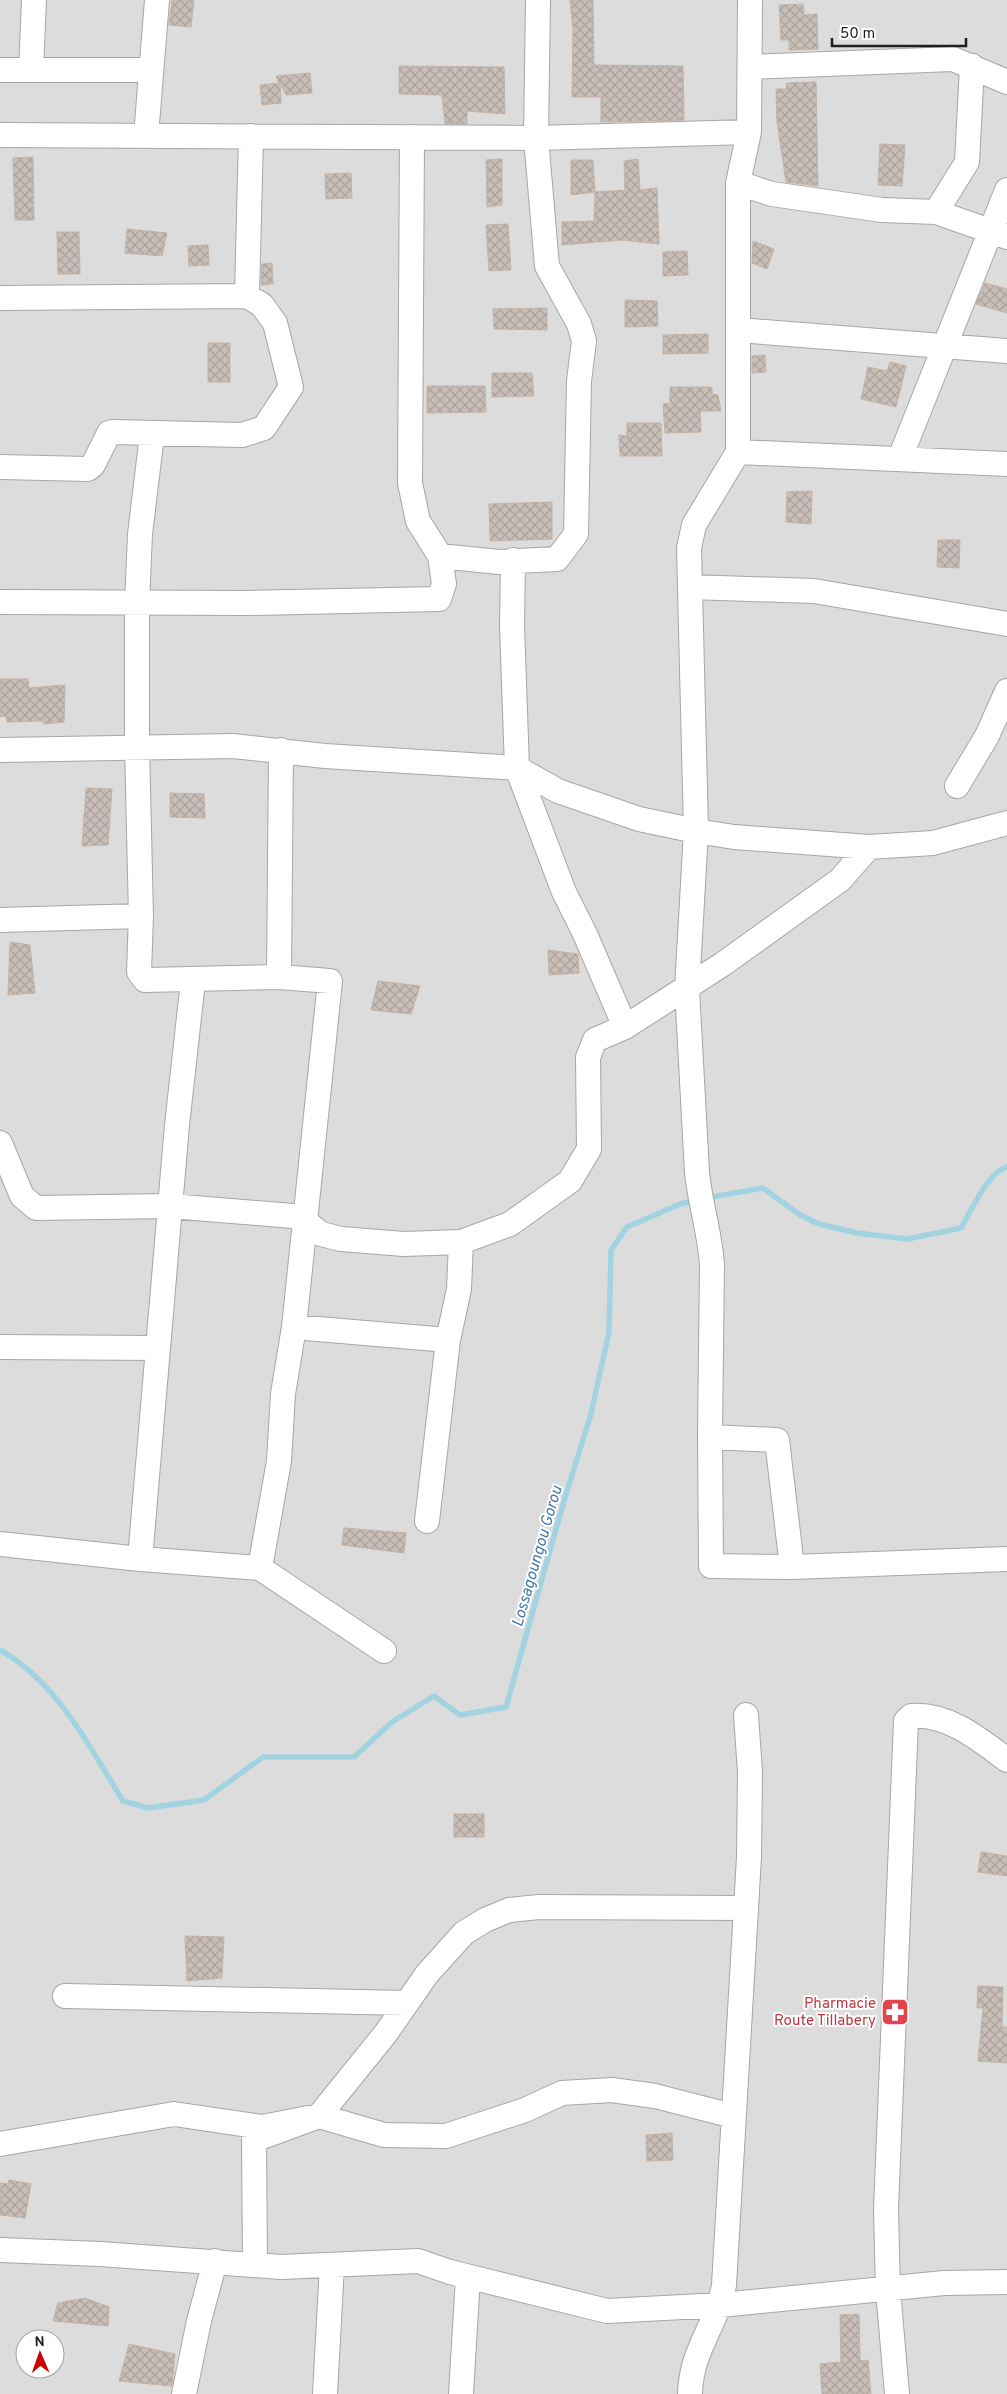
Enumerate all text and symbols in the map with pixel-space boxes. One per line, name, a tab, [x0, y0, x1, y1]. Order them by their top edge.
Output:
scale bar	[832, 15, 966, 47]
text: 50 m	[840, 25, 875, 44]
water label: Lossagoungou Gorou	[508, 1484, 568, 1629]
place label: Pharmacie Route Tillabery	[774, 1995, 876, 2031]
pharmacy icon: Pharmacie Route Tillabery	[880, 1997, 910, 2027]
north arrow	[15, 2329, 65, 2379]
text: N	[34, 2334, 45, 2351]

